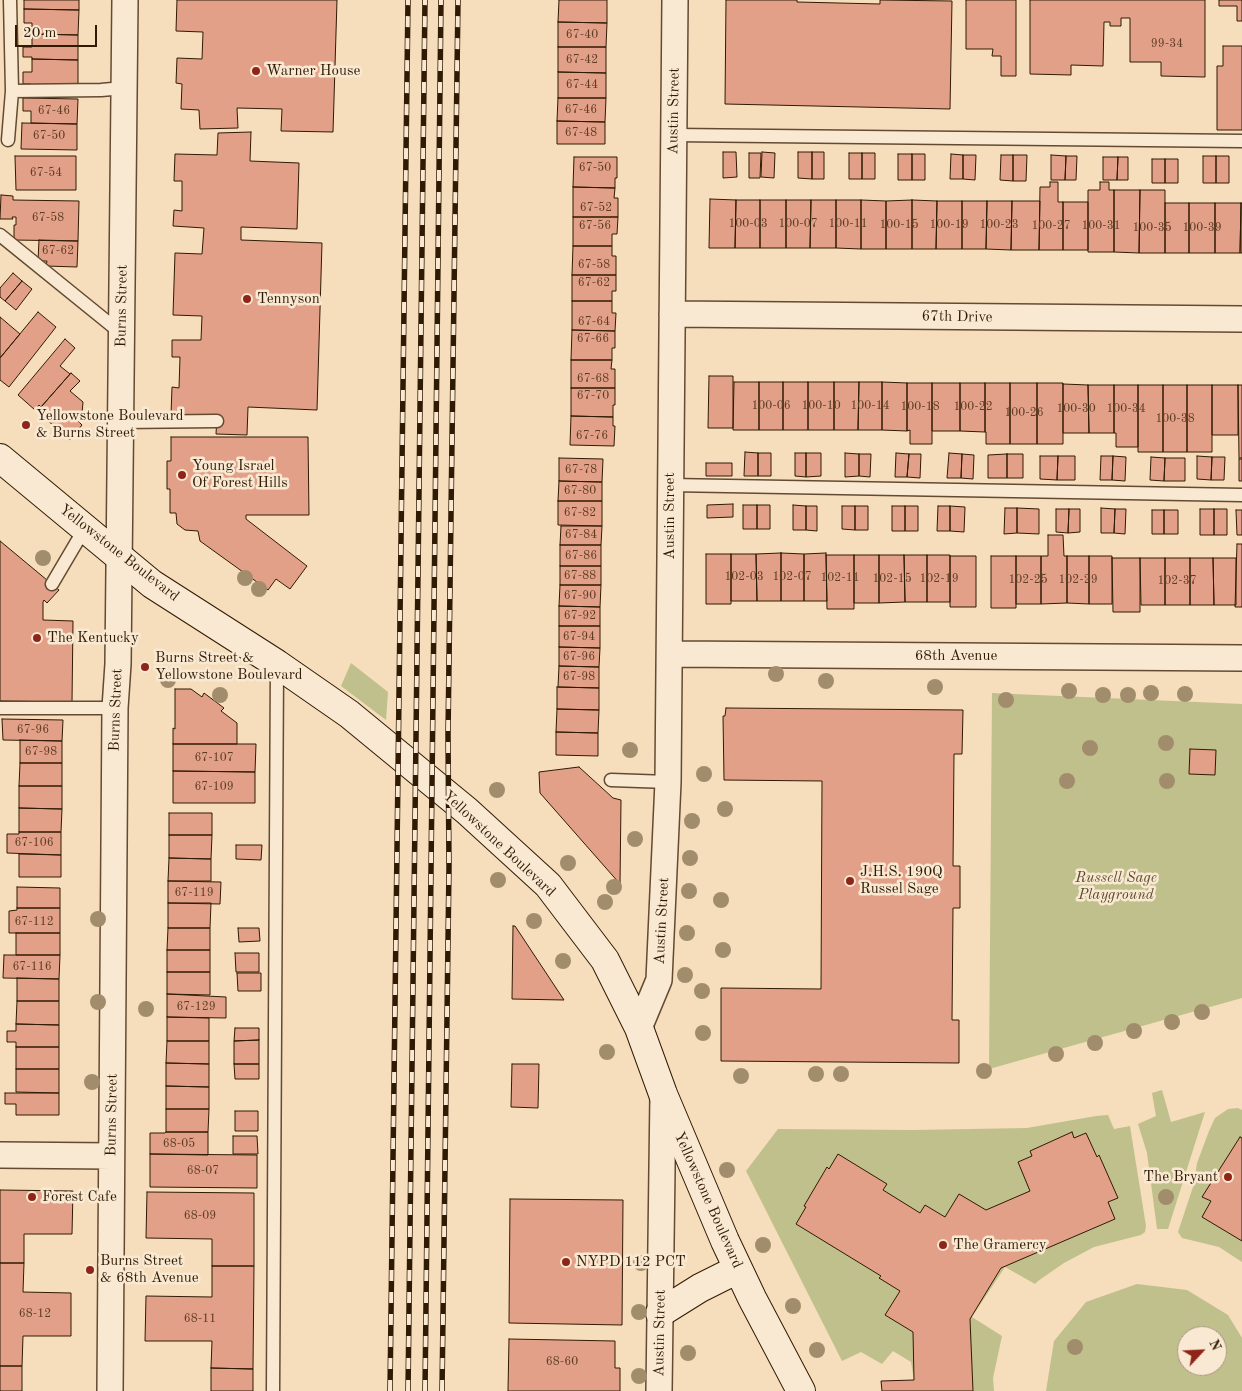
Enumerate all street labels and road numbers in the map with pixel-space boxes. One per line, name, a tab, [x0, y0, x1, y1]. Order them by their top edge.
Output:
street label: Austin Street	[664, 67, 684, 155]
street label: Burns Street	[112, 264, 132, 348]
street label: 67th Drive	[921, 307, 993, 327]
street label: Austin Street	[661, 472, 679, 560]
street label: Yellowstone Boulevard	[55, 500, 183, 606]
street label: 68th Avenue	[915, 647, 997, 665]
street label: Burns Street	[106, 668, 126, 752]
street label: Yellowstone Boulevard	[439, 787, 559, 901]
street label: Austin Street	[651, 877, 673, 965]
street label: Burns Street	[102, 1073, 122, 1157]
street label: Yellowstone Boulevard	[670, 1129, 746, 1271]
street label: Austin Street	[650, 1289, 670, 1377]

